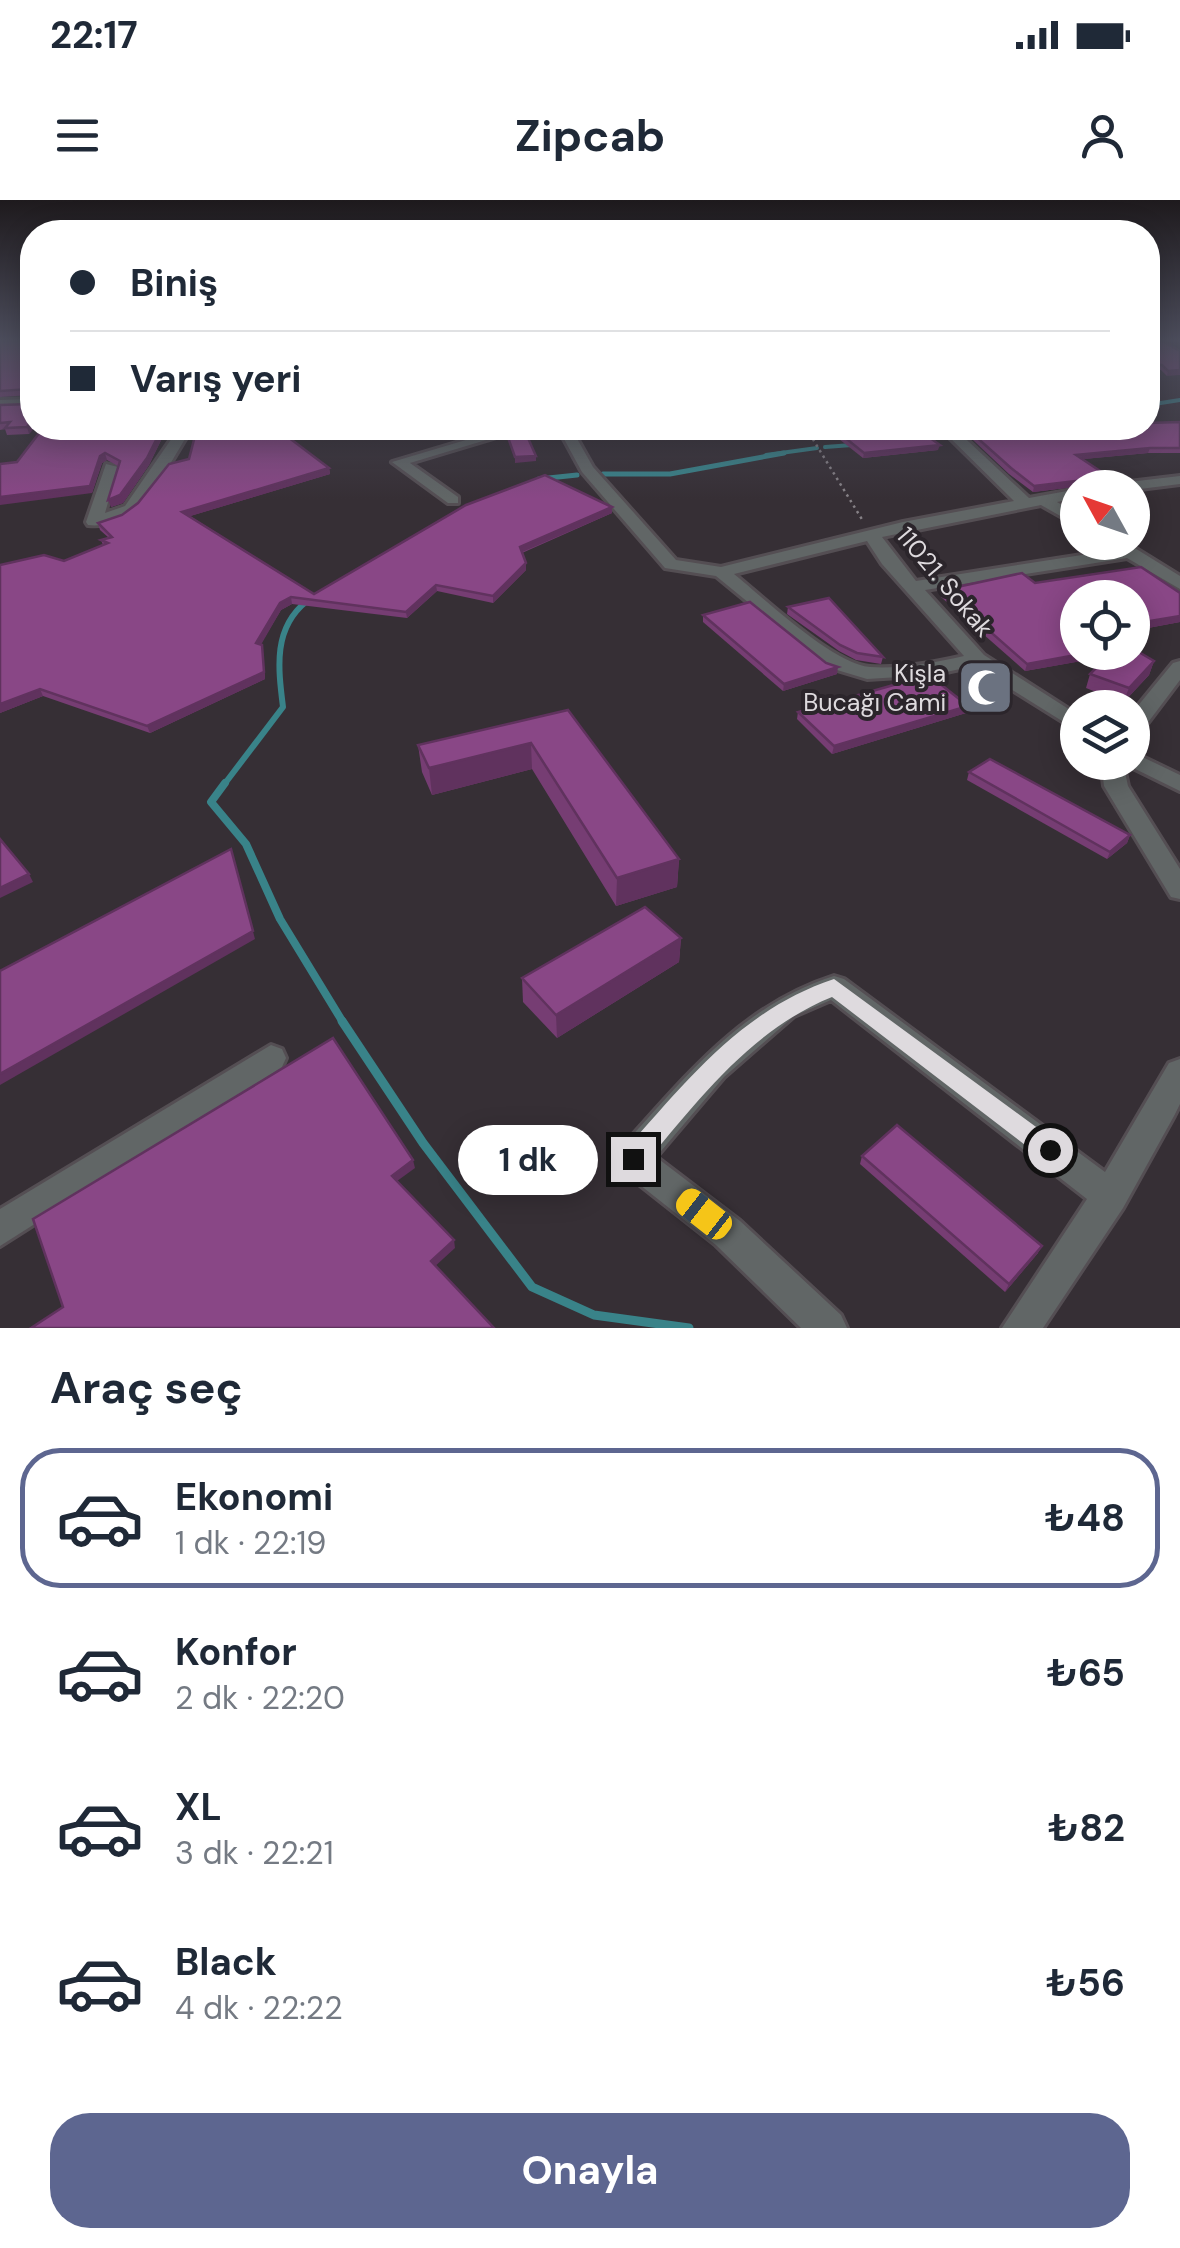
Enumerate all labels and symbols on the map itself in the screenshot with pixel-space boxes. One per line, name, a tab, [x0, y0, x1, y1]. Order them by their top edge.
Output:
north arrow	[1060, 470, 1150, 560]
street label: 11021. Sokak	[889, 520, 1001, 644]
place label: Kişla Bucağı Cami	[803, 657, 946, 719]
mosque icon: Kişla Bucağı Cami	[955, 657, 1015, 717]
callout: 1 dk	[458, 1124, 598, 1194]
route start	[1028, 1128, 1073, 1173]
route end	[611, 1137, 656, 1182]
car	[671, 1184, 737, 1244]

